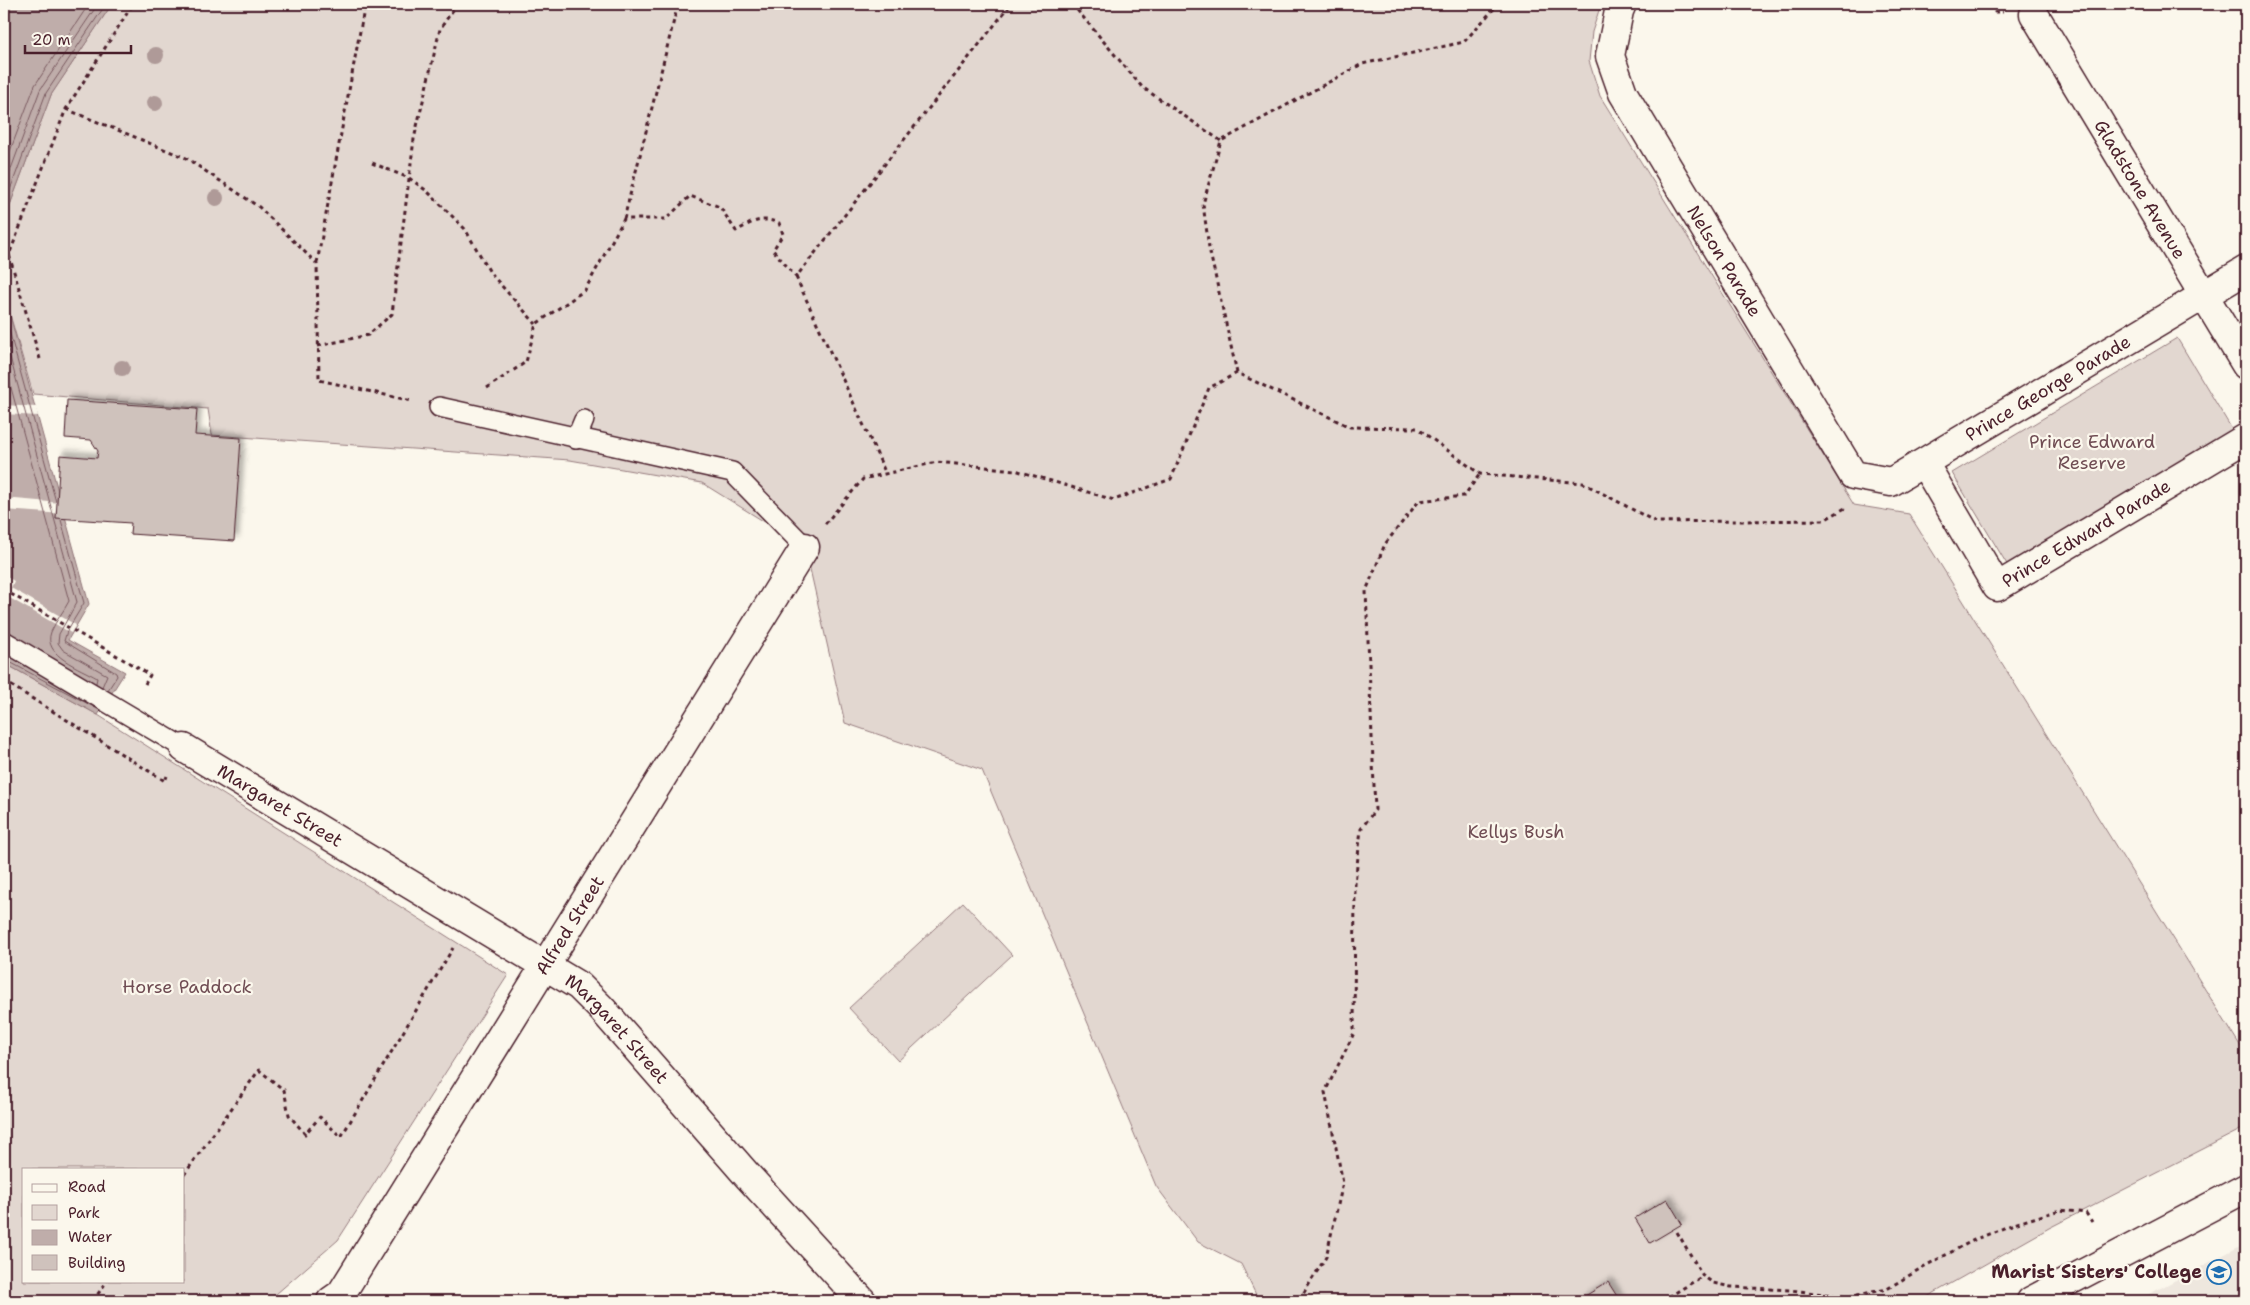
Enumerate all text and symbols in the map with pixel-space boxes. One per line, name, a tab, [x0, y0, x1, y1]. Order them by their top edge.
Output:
scale bar	[25, 22, 131, 54]
text: 20 m	[32, 30, 71, 50]
street label: Gladstone Avenue	[2089, 115, 2191, 264]
street label: Nelson Parade	[1681, 201, 1767, 321]
street label: Prince George Parade	[1961, 330, 2135, 447]
park label: Prince Edward Reserve	[2029, 430, 2155, 475]
street label: Prince Edward Parade	[1997, 474, 2175, 593]
street label: Margaret Street	[213, 759, 347, 853]
park label: Kellys Bush	[1467, 820, 1565, 844]
street label: Alfred Street	[530, 871, 610, 980]
street label: Margaret Street	[561, 968, 674, 1089]
park label: Horse Paddock	[122, 975, 252, 999]
legend	[22, 1168, 185, 1282]
text: Road	[68, 1177, 106, 1197]
text: Park	[68, 1203, 100, 1223]
text: Water	[68, 1227, 112, 1247]
text: Building	[68, 1253, 125, 1273]
school or university icon: Marist Sisters' College	[2206, 1259, 2232, 1285]
place label: Marist Sisters' College	[1991, 1260, 2202, 1284]

